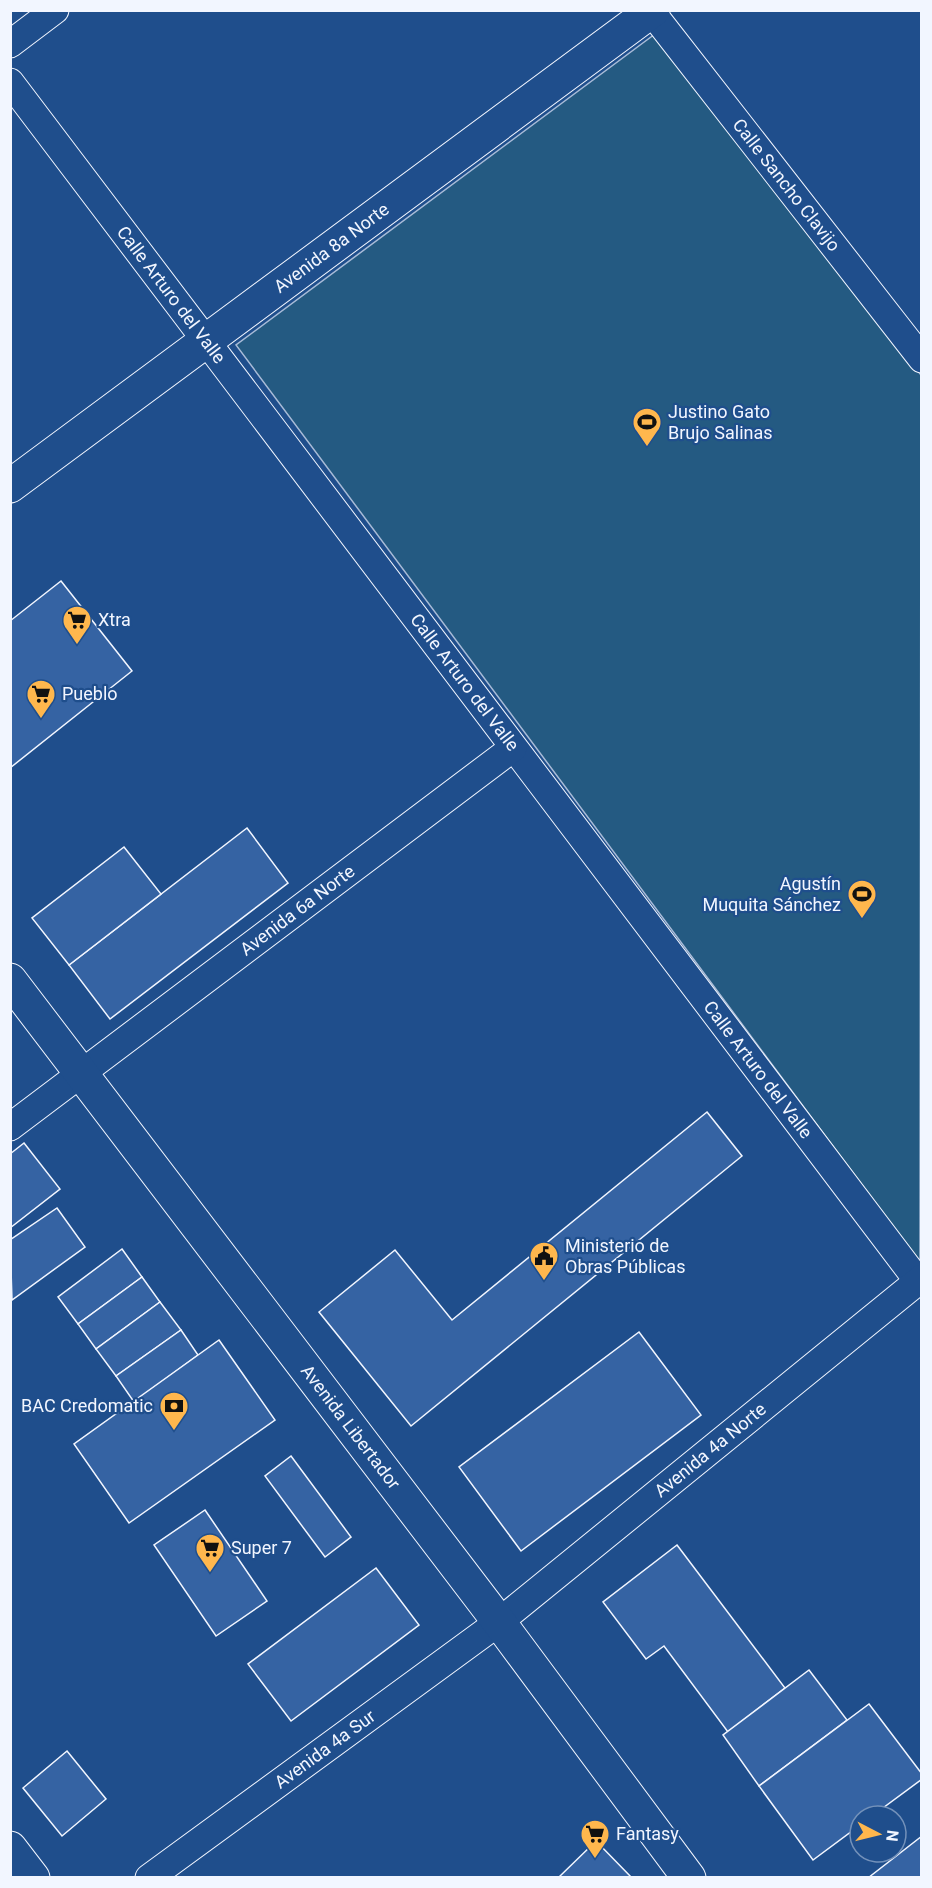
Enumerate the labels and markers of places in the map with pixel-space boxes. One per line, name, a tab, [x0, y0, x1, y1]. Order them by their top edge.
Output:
place label: Justino Gato Brujo Salinas	[668, 401, 773, 443]
sports icon: Justino Gato Brujo Salinas	[631, 406, 663, 448]
supermarket icon: Xtra	[61, 604, 93, 646]
place label: Xtra	[98, 609, 131, 630]
supermarket icon: Pueblo	[25, 678, 57, 720]
place label: Pueblo	[62, 683, 118, 704]
place label: Agustín Muquita Sánchez	[702, 873, 841, 915]
sports icon: Agustín Muquita Sánchez	[846, 878, 878, 920]
place label: Ministerio de Obras Públicas	[565, 1235, 685, 1277]
public building icon: Ministerio de Obras Públicas	[528, 1240, 560, 1282]
bank icon: BAC Credomatic	[158, 1390, 190, 1432]
place label: BAC Credomatic	[21, 1395, 153, 1416]
supermarket icon: Super 7	[194, 1532, 226, 1574]
place label: Super 7	[231, 1537, 292, 1558]
supermarket icon: Fantasy	[579, 1818, 611, 1860]
place label: Fantasy	[616, 1823, 679, 1844]

